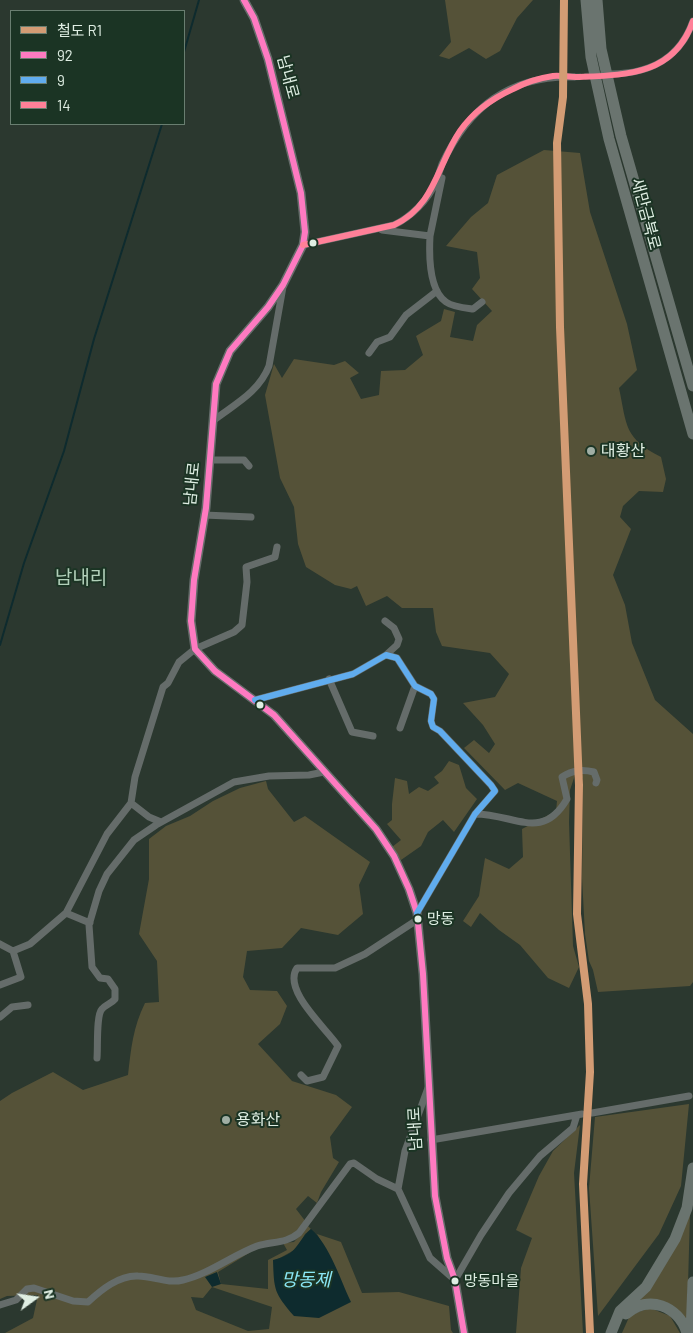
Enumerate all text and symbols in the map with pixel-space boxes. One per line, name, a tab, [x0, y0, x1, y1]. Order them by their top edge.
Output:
legend	[10, 10, 185, 125]
text: 철도 R1	[57, 21, 102, 39]
text: 92	[57, 46, 73, 64]
street label: 남내로	[273, 53, 303, 101]
text: 9	[57, 71, 65, 89]
text: 14	[57, 96, 71, 114]
street label: 새만금북로	[627, 176, 665, 252]
unlabelled marker	[308, 238, 318, 248]
place label: 대황산	[601, 441, 645, 461]
marker: 대황산	[585, 445, 597, 457]
street label: 남내로	[180, 461, 204, 507]
district label: 남내리	[55, 567, 107, 589]
unlabelled marker	[255, 700, 265, 710]
place label: 망동	[427, 910, 455, 928]
marker: 망동	[413, 914, 423, 924]
street label: 남내로	[404, 1106, 426, 1152]
place label: 용화산	[236, 1110, 280, 1130]
marker: 용화산	[220, 1114, 232, 1126]
water label: 망동제	[281, 1269, 331, 1291]
place label: 망동마을	[464, 1272, 519, 1290]
north arrow	[10, 1273, 60, 1323]
marker: 망동마을	[450, 1276, 460, 1286]
text: N	[41, 1288, 59, 1301]

